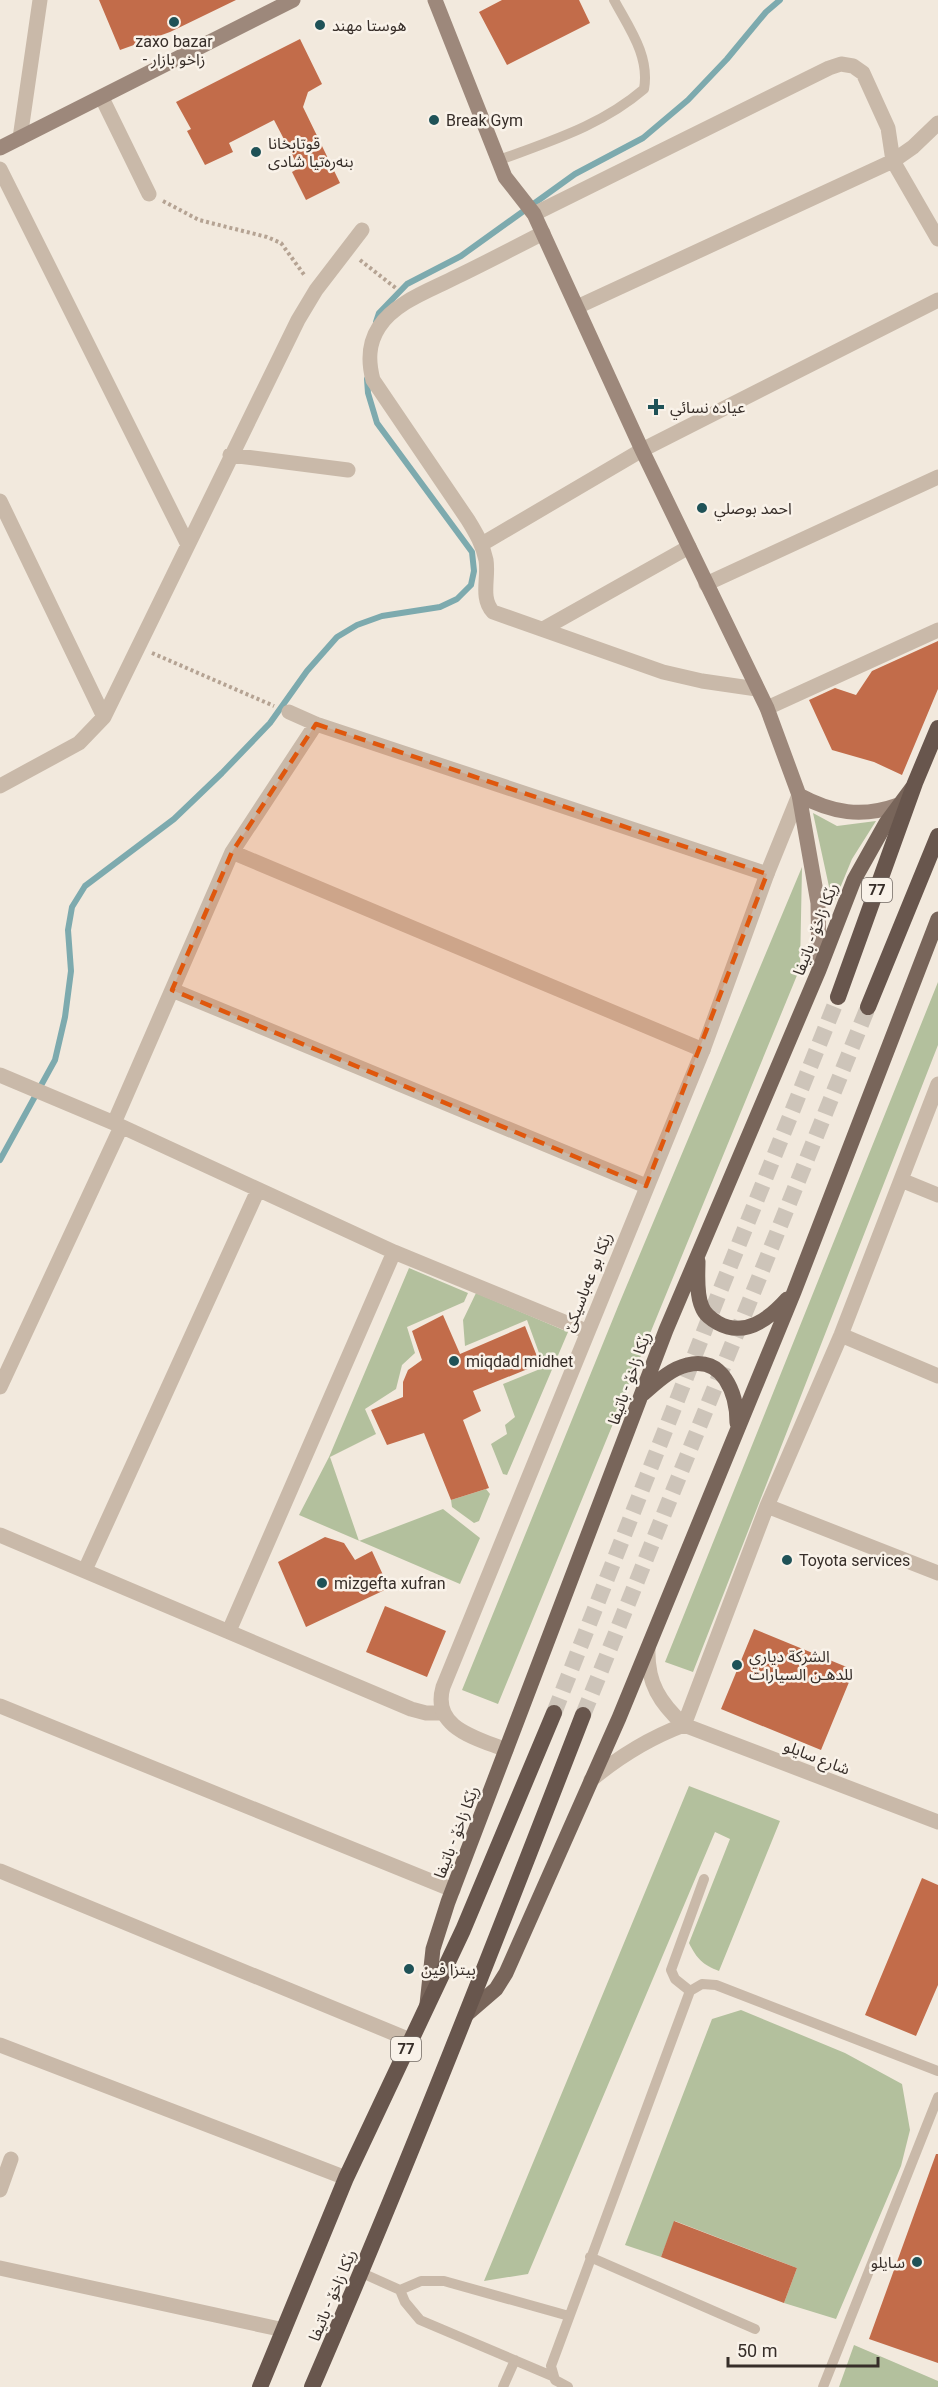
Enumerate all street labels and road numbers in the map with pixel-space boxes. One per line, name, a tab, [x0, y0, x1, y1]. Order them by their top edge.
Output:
road number: 77	[862, 878, 892, 902]
street label: رێکا زاخۆ - باتیفا	[789, 880, 842, 978]
street label: رێكا بو عه‌باسيكێ	[559, 1230, 616, 1335]
street label: رێکا زاخۆ - باتیفا	[604, 1329, 655, 1427]
street label: شارع سايلو	[780, 1736, 853, 1782]
street label: رێکا زاخۆ - باتیفا	[430, 1783, 483, 1881]
road number: 77	[391, 2037, 421, 2061]
street label: رێکا زاخۆ - باتیفا	[305, 2246, 360, 2344]

